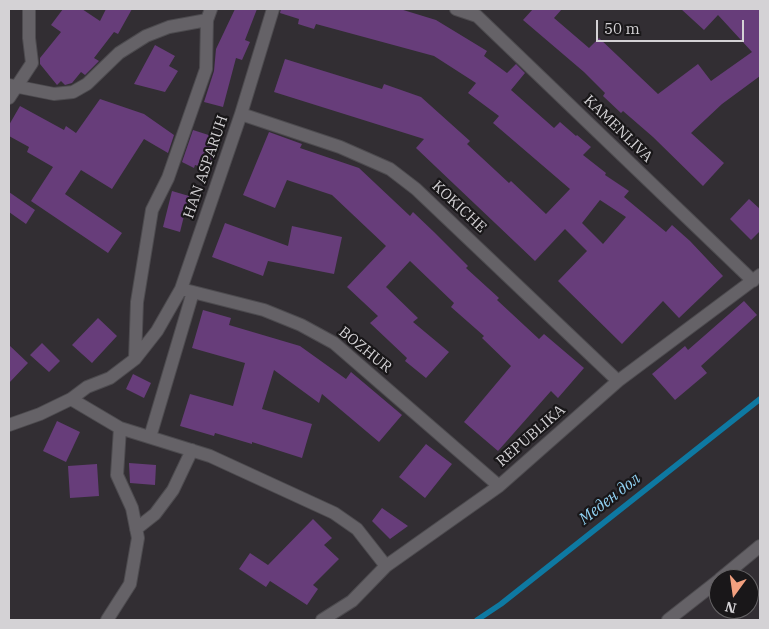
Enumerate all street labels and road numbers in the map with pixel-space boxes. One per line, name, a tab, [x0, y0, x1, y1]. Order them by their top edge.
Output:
street label: KAMENLIVA	[580, 92, 656, 166]
street label: HAN ASPARUH	[180, 113, 232, 221]
street label: KOKICHE	[428, 177, 490, 237]
street label: BOZHUR	[335, 323, 395, 377]
street label: REPUBLIKA	[493, 401, 569, 471]

